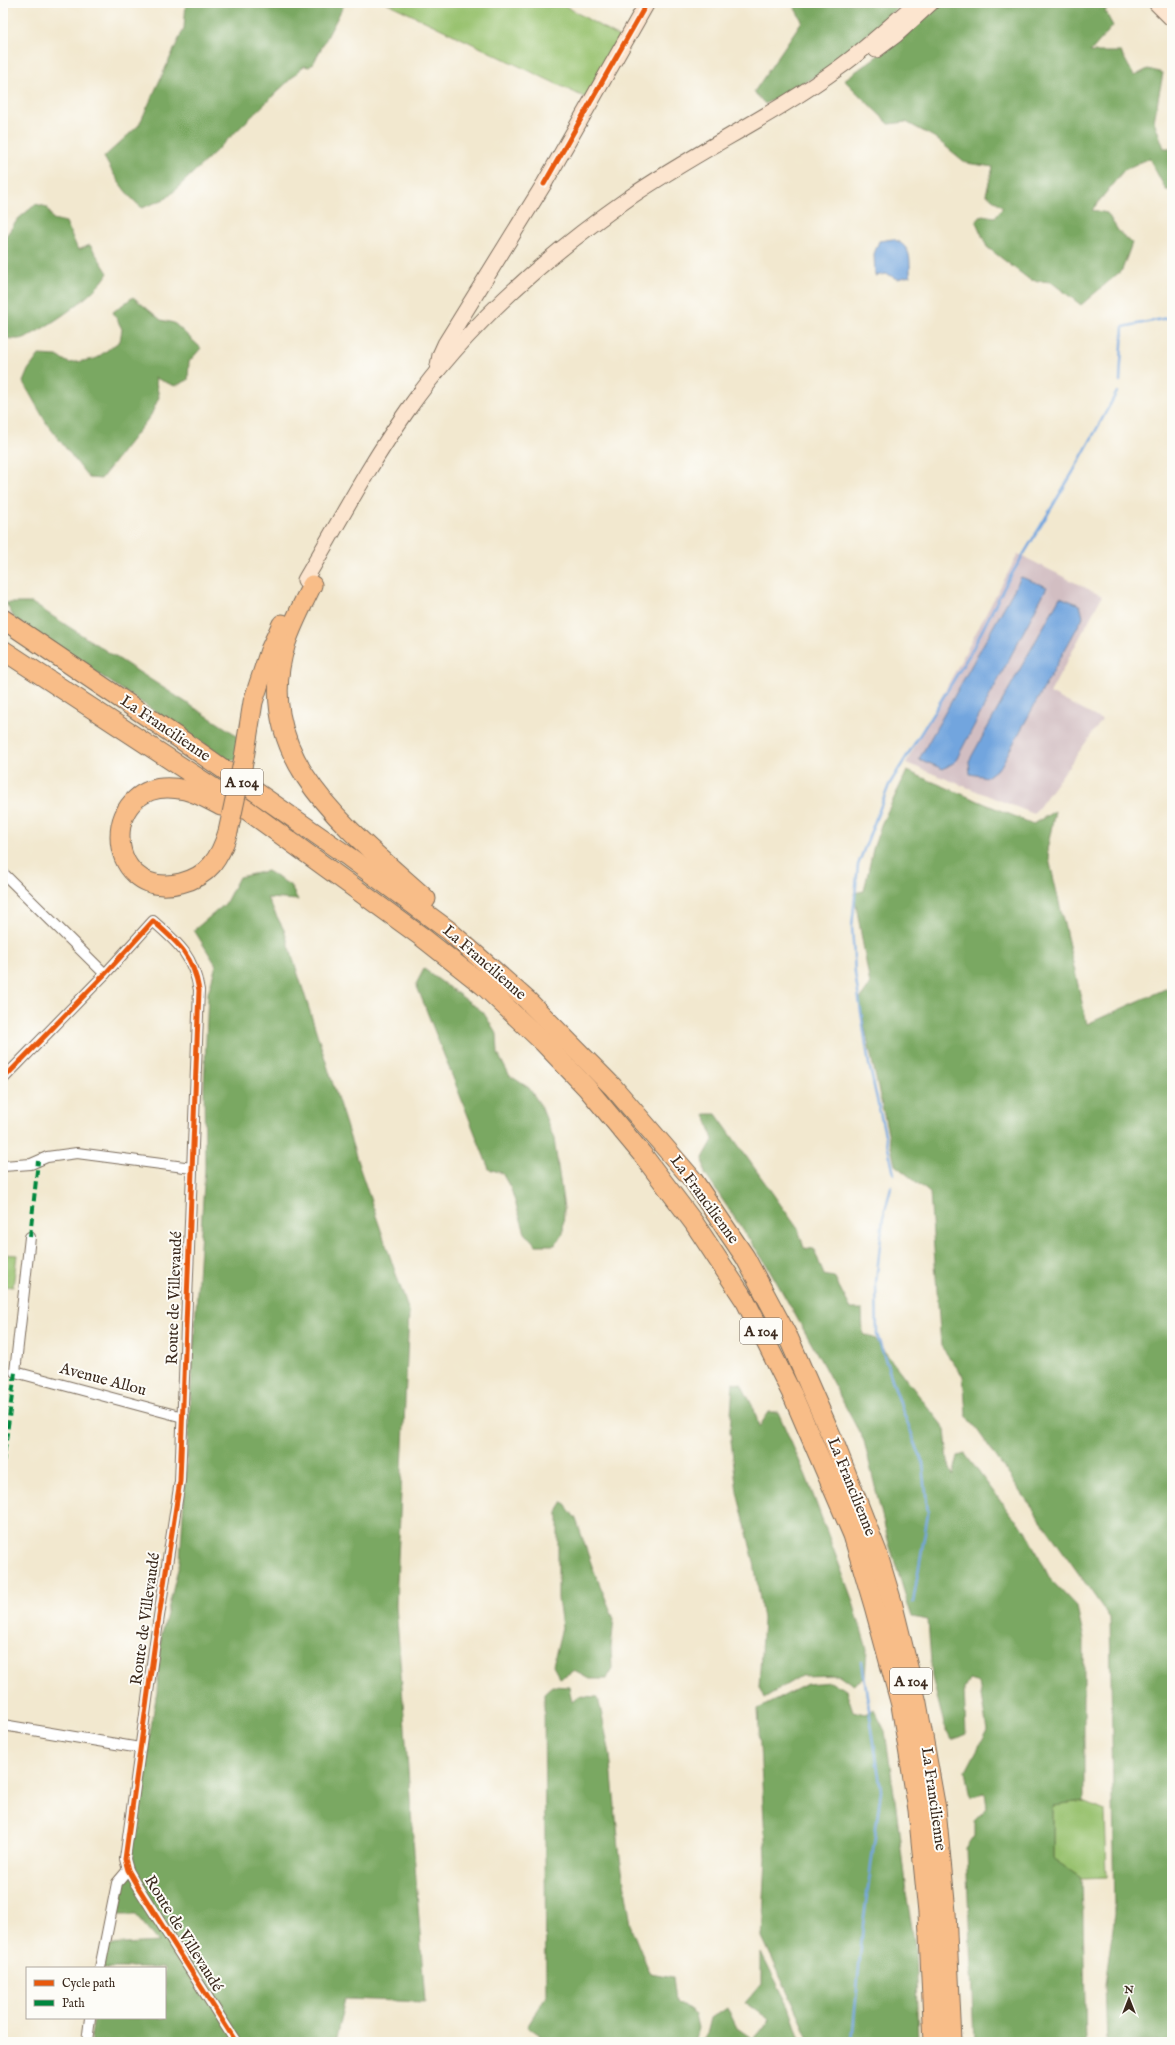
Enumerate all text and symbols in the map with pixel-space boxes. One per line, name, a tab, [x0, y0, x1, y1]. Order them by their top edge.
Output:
street label: La Francilienne	[116, 691, 214, 767]
road number: A 104	[221, 769, 263, 795]
street label: La Francilienne	[438, 921, 530, 1005]
street label: La Francilienne	[665, 1152, 743, 1248]
street label: Route de Villevaudé	[163, 1231, 187, 1365]
road number: A 104	[740, 1318, 782, 1344]
street label: Avenue Allou	[57, 1359, 148, 1401]
street label: La Francilienne	[822, 1435, 880, 1539]
street label: Route de Villevaudé	[127, 1551, 165, 1687]
road number: A 104	[890, 1668, 932, 1694]
street label: La Francilienne	[916, 1746, 950, 1852]
street label: Route de Villevaudé	[139, 1872, 227, 1996]
legend	[26, 1967, 166, 2019]
text: Cycle path	[62, 1976, 116, 1992]
north arrow	[1109, 1979, 1149, 2019]
text: N	[1123, 1983, 1134, 1997]
text: Path	[62, 1996, 85, 2011]

